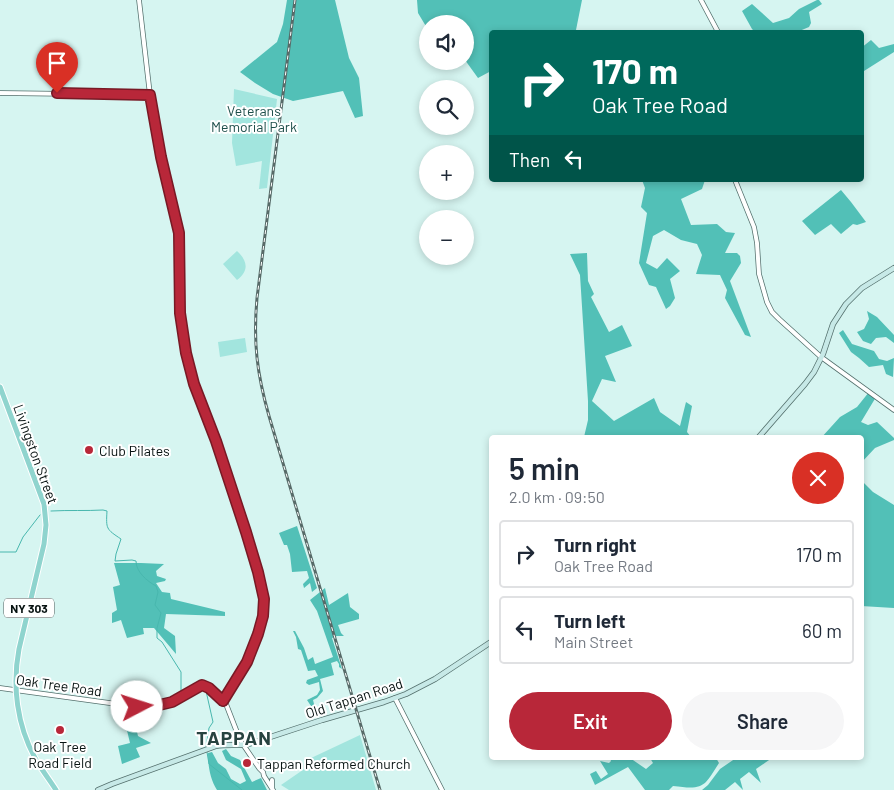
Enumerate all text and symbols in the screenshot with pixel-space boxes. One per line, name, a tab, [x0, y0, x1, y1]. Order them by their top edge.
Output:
map controls	[419, 15, 474, 265]
button: sound	[419, 15, 474, 70]
pin	[36, 42, 78, 93]
icon: arrive	[43, 49, 71, 77]
text: 170 m	[592, 49, 678, 91]
icon: right	[509, 50, 574, 115]
button: search	[419, 80, 474, 135]
text: Oak Tree Road	[592, 91, 728, 117]
park label: Veterans Memorial Park	[211, 102, 297, 135]
button: +	[419, 145, 474, 200]
icon: left	[560, 145, 588, 173]
text: Then	[509, 148, 550, 171]
button: −	[419, 210, 474, 265]
street label: Livingston Street	[10, 402, 62, 506]
place label: Club Pilates	[99, 442, 170, 459]
marker: Club Pilates	[83, 444, 95, 456]
text: 5 min	[509, 450, 580, 486]
button: close	[792, 452, 844, 504]
text: 2.0 km · 09:50	[509, 487, 605, 506]
text: Turn right	[554, 533, 636, 556]
icon: right	[511, 540, 539, 568]
text: 170 m	[796, 543, 842, 566]
text: Oak Tree Road	[554, 556, 653, 575]
road number: NY 303	[4, 598, 54, 618]
text: Turn left	[554, 609, 625, 632]
icon: left	[511, 616, 539, 644]
text: 60 m	[802, 619, 842, 642]
text: Main Street	[554, 632, 633, 651]
street label: Oak Tree Road	[15, 671, 103, 699]
street label: Old Tappan Road	[303, 674, 405, 722]
position arrow	[110, 680, 162, 732]
button: Exit	[509, 692, 672, 750]
button: Share	[682, 692, 844, 750]
marker: Oak Tree Road Field	[54, 724, 66, 736]
district label: TAPPAN	[196, 726, 272, 749]
place label: Oak Tree Road Field	[28, 738, 92, 771]
place label: Tappan Reformed Church	[257, 755, 411, 772]
marker: Tappan Reformed Church	[241, 757, 253, 769]

